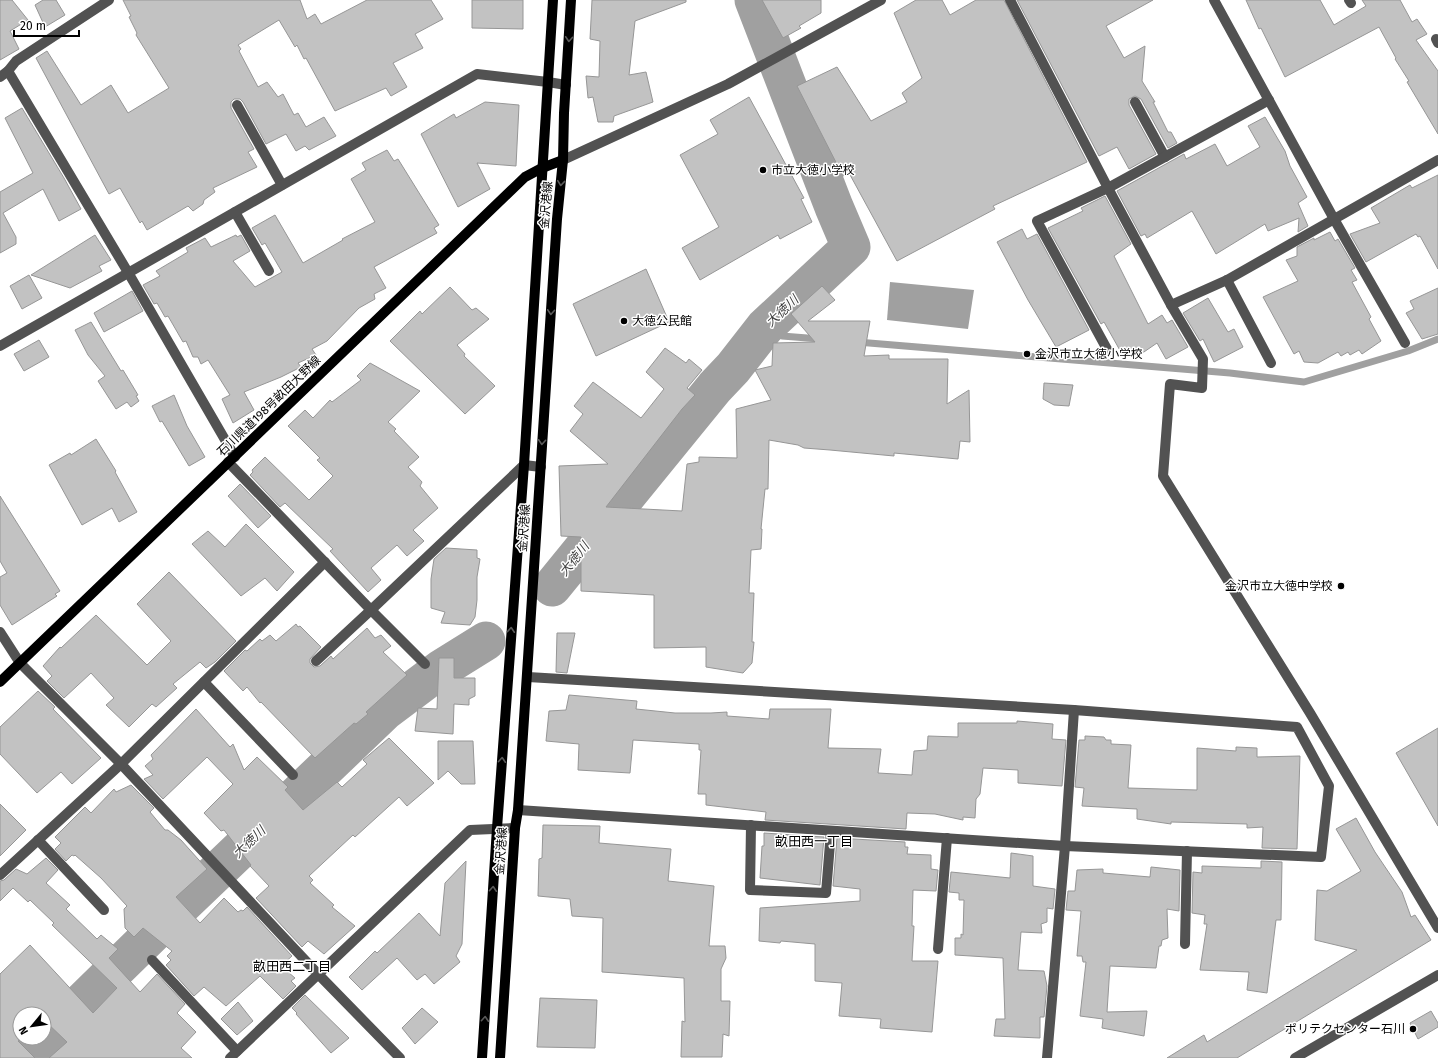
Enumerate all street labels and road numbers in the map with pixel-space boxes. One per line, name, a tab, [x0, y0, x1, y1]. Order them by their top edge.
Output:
street label: 金沢港線	[537, 180, 555, 230]
street label: 石川県道198号畝田大野線	[214, 353, 324, 459]
street label: 金沢港線	[515, 504, 533, 552]
street label: 金沢港線	[492, 827, 510, 875]

